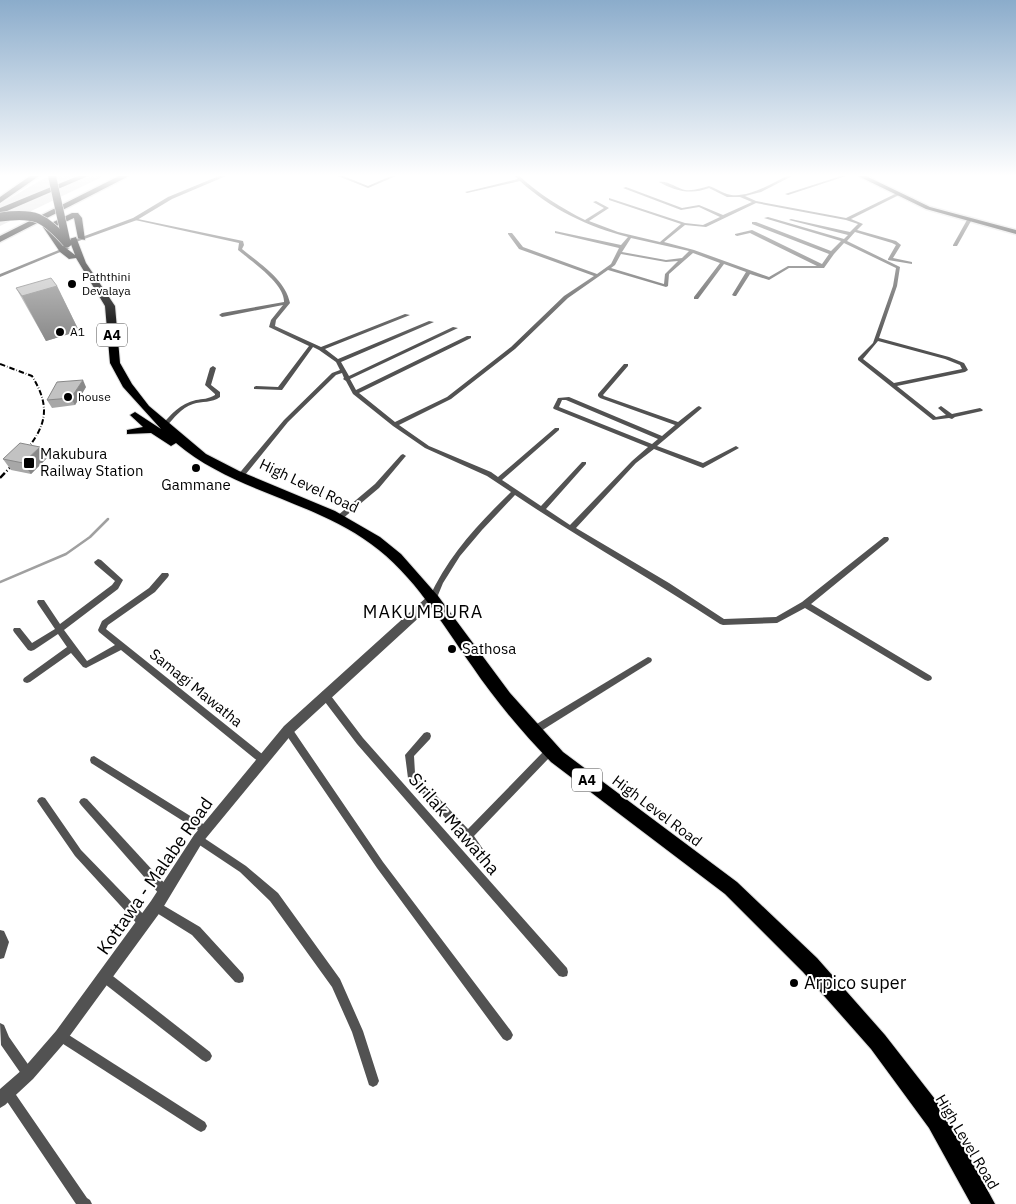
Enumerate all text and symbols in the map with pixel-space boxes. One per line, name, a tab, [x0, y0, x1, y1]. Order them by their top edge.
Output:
place label: Paththini Devalaya	[82, 269, 131, 298]
marker: Paththini Devalaya	[66, 278, 78, 290]
place label: A1	[70, 324, 85, 339]
road number: A4	[97, 324, 127, 346]
marker: A1	[54, 326, 66, 338]
place label: house	[78, 389, 111, 404]
marker: house	[62, 391, 74, 403]
place label: Makubura Railway Station	[40, 444, 144, 480]
street label: High Level Road	[257, 454, 362, 517]
marker: Makubura Railway Station	[22, 456, 36, 470]
marker: Gammane	[190, 462, 202, 474]
place label: Gammane	[161, 475, 231, 494]
district label: MAKUMBURA	[363, 600, 483, 623]
place label: Sathosa	[462, 639, 516, 658]
marker: Sathosa	[446, 643, 458, 655]
street label: Samagi Mawatha	[146, 644, 247, 731]
street label: Sirilak Mawatha	[404, 768, 505, 880]
road number: A4	[572, 768, 602, 792]
street label: High Level Road	[609, 771, 706, 851]
street label: Kottawa - Malabe Road	[92, 793, 218, 959]
place label: Arpico super	[804, 971, 907, 994]
marker: Arpico super	[788, 977, 800, 989]
street label: High Level Road	[932, 1091, 1003, 1193]

